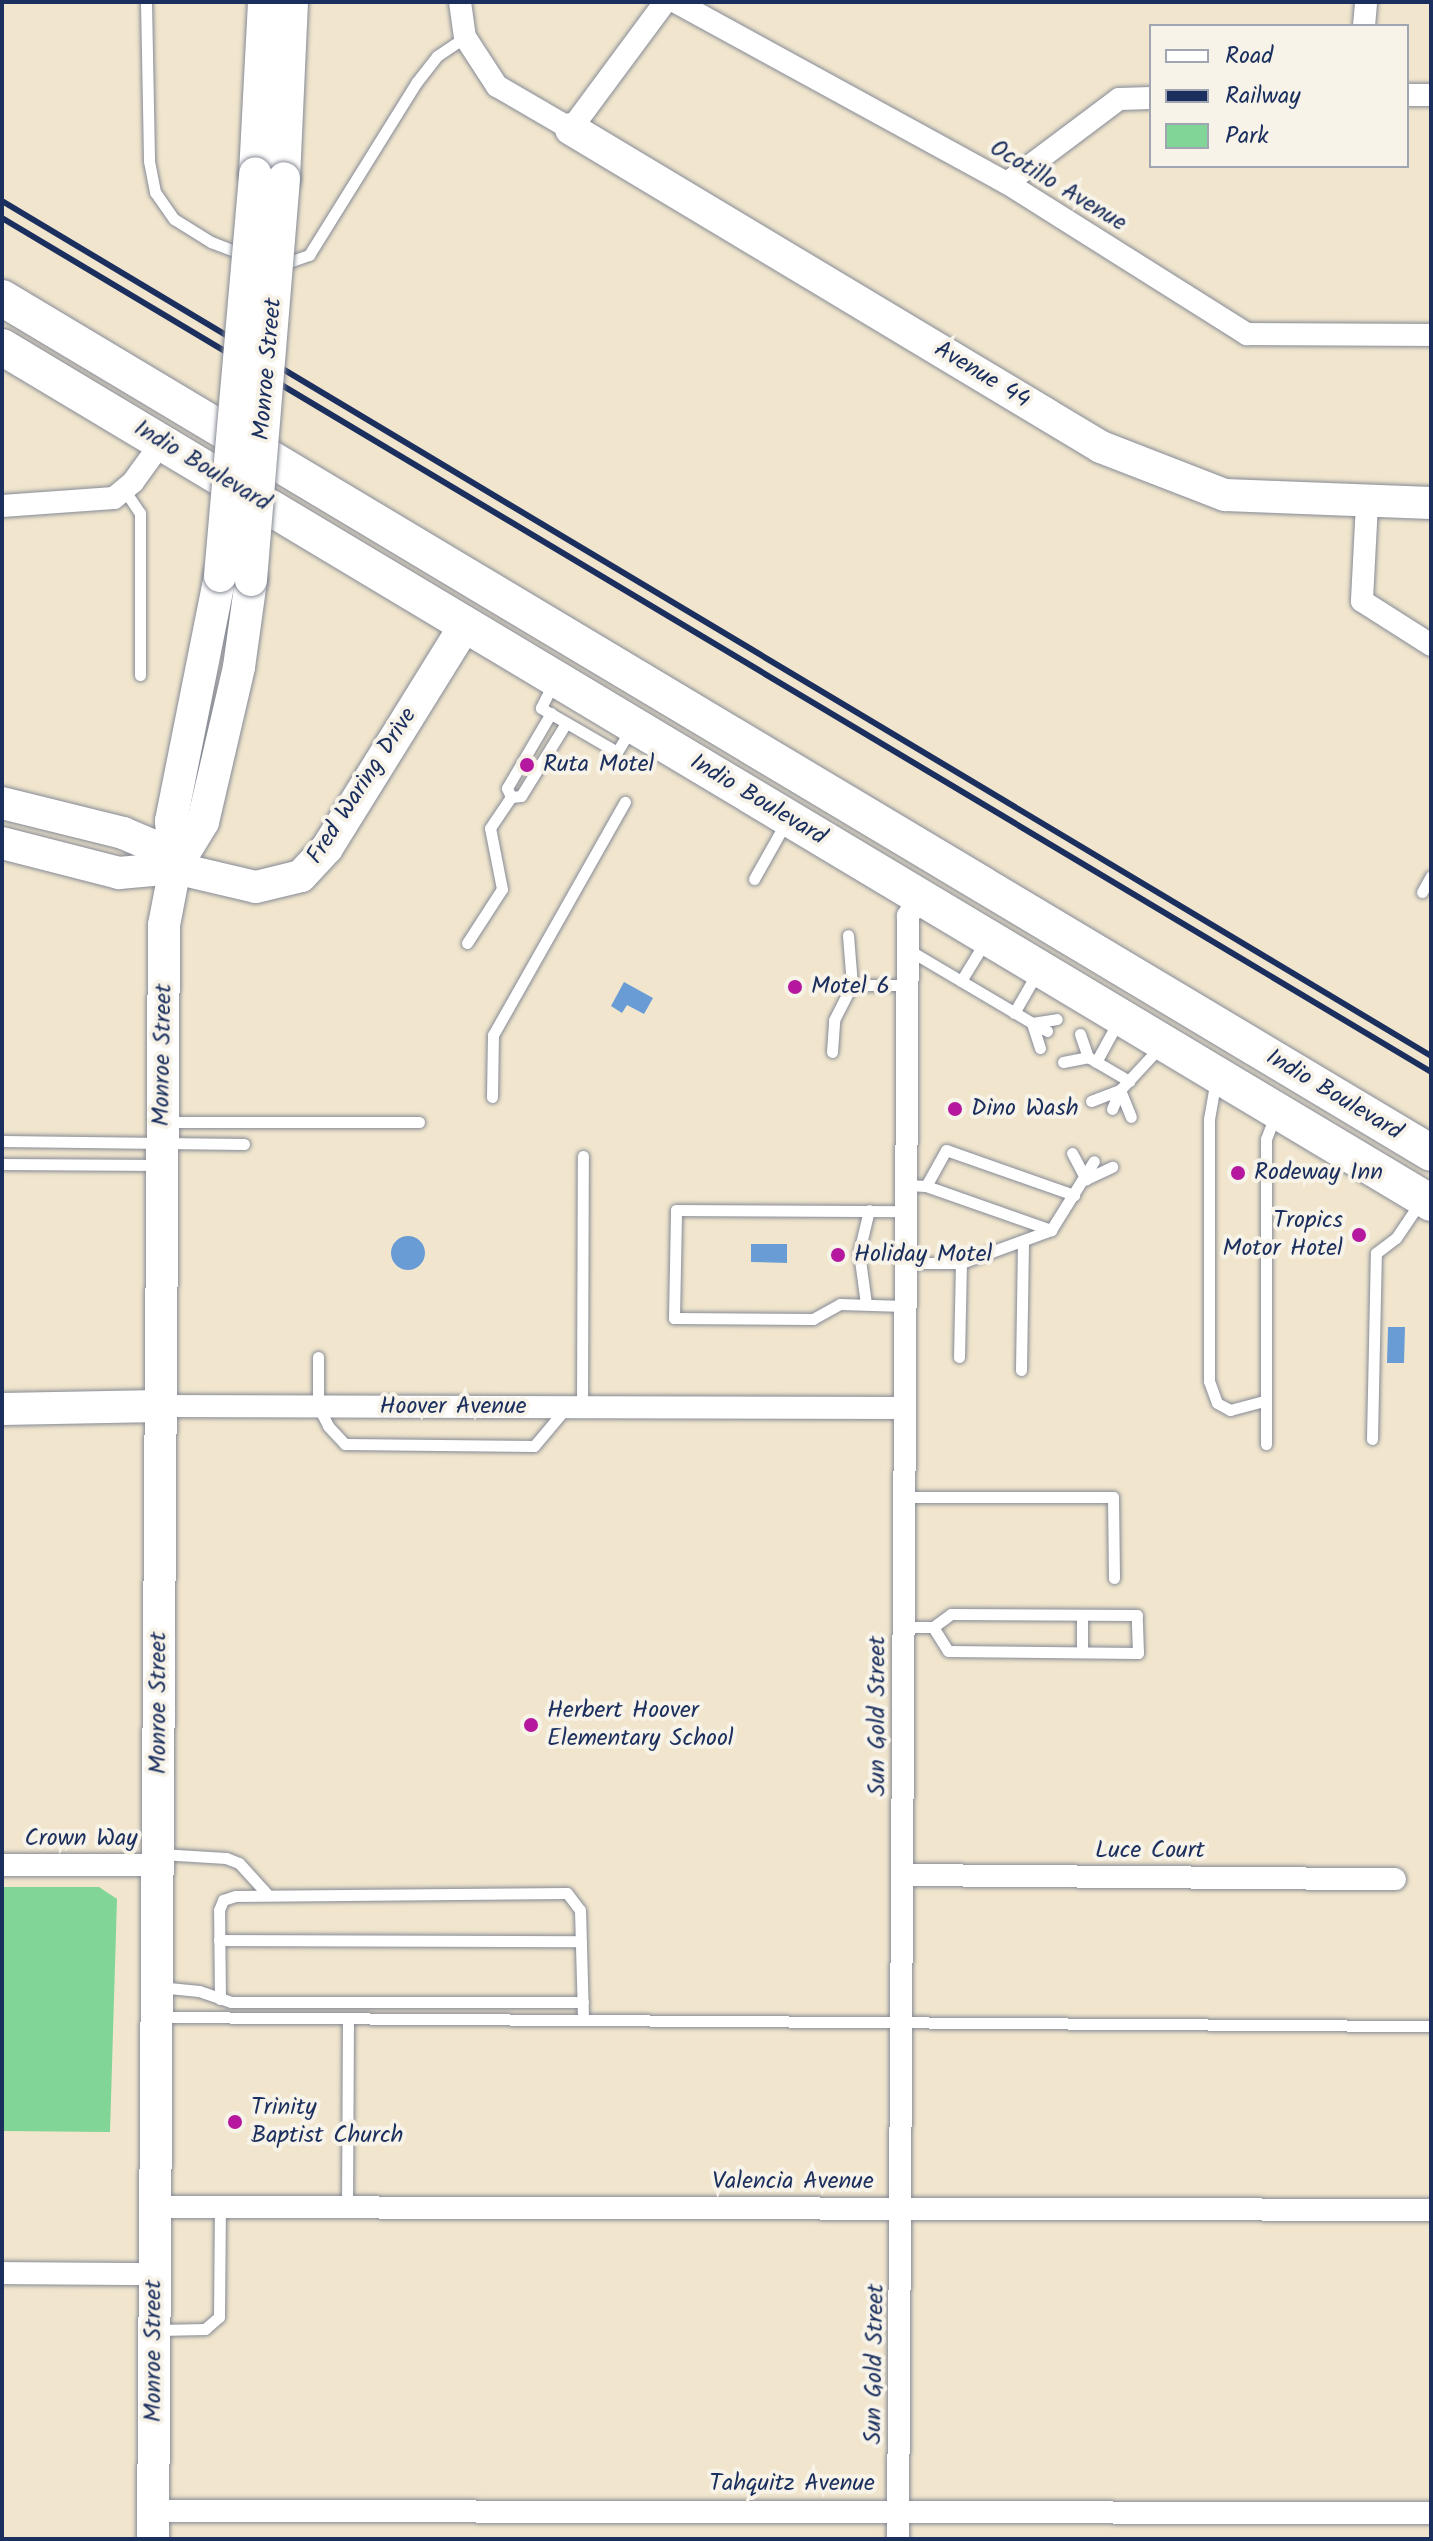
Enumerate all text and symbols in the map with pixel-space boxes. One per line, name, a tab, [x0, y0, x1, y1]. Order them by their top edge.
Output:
legend	[1149, 24, 1409, 168]
text: Road	[1225, 37, 1273, 76]
text: Railway	[1225, 77, 1301, 116]
text: Park	[1225, 117, 1269, 156]
street label: Ocotillo Avenue	[985, 134, 1131, 238]
street label: Monroe Street	[247, 297, 289, 441]
street label: Avenue 44	[929, 335, 1035, 415]
street label: Indio Boulevard	[129, 414, 275, 518]
street label: Fred Waring Drive	[301, 702, 423, 870]
street label: Indio Boulevard	[685, 748, 831, 852]
place label: Ruta Motel	[543, 751, 655, 779]
marker: Ruta Motel	[518, 756, 536, 774]
place label: Motel 6	[811, 973, 890, 1001]
marker: Motel 6	[786, 978, 804, 996]
street label: Monroe Street	[147, 983, 179, 1127]
street label: Indio Boulevard	[1261, 1043, 1407, 1147]
place label: Dino Wash	[971, 1095, 1079, 1123]
marker: Dino Wash	[946, 1100, 964, 1118]
place label: Rodeway Inn	[1254, 1159, 1383, 1187]
marker: Rodeway Inn	[1229, 1164, 1247, 1182]
place label: Tropics Motor Hotel	[1223, 1207, 1343, 1263]
marker: Tropics Motor Hotel	[1350, 1226, 1368, 1244]
place label: Holiday Motel	[854, 1241, 992, 1269]
marker: Holiday Motel	[829, 1246, 847, 1264]
street label: Hoover Avenue	[380, 1393, 526, 1421]
street label: Monroe Street	[145, 1632, 173, 1774]
street label: Sun Gold Street	[864, 1636, 892, 1796]
place label: Herbert Hoover Elementary School	[547, 1697, 734, 1753]
marker: Herbert Hoover Elementary School	[522, 1716, 540, 1734]
street label: Crown Way	[24, 1825, 138, 1853]
street label: Luce Court	[1095, 1837, 1205, 1865]
place label: Trinity Baptist Church	[251, 2094, 403, 2150]
marker: Trinity Baptist Church	[226, 2113, 244, 2131]
street label: Valencia Avenue	[712, 2168, 874, 2196]
street label: Monroe Street	[140, 2280, 168, 2422]
street label: Sun Gold Street	[859, 2283, 891, 2445]
street label: Tahquitz Avenue	[709, 2470, 875, 2498]

